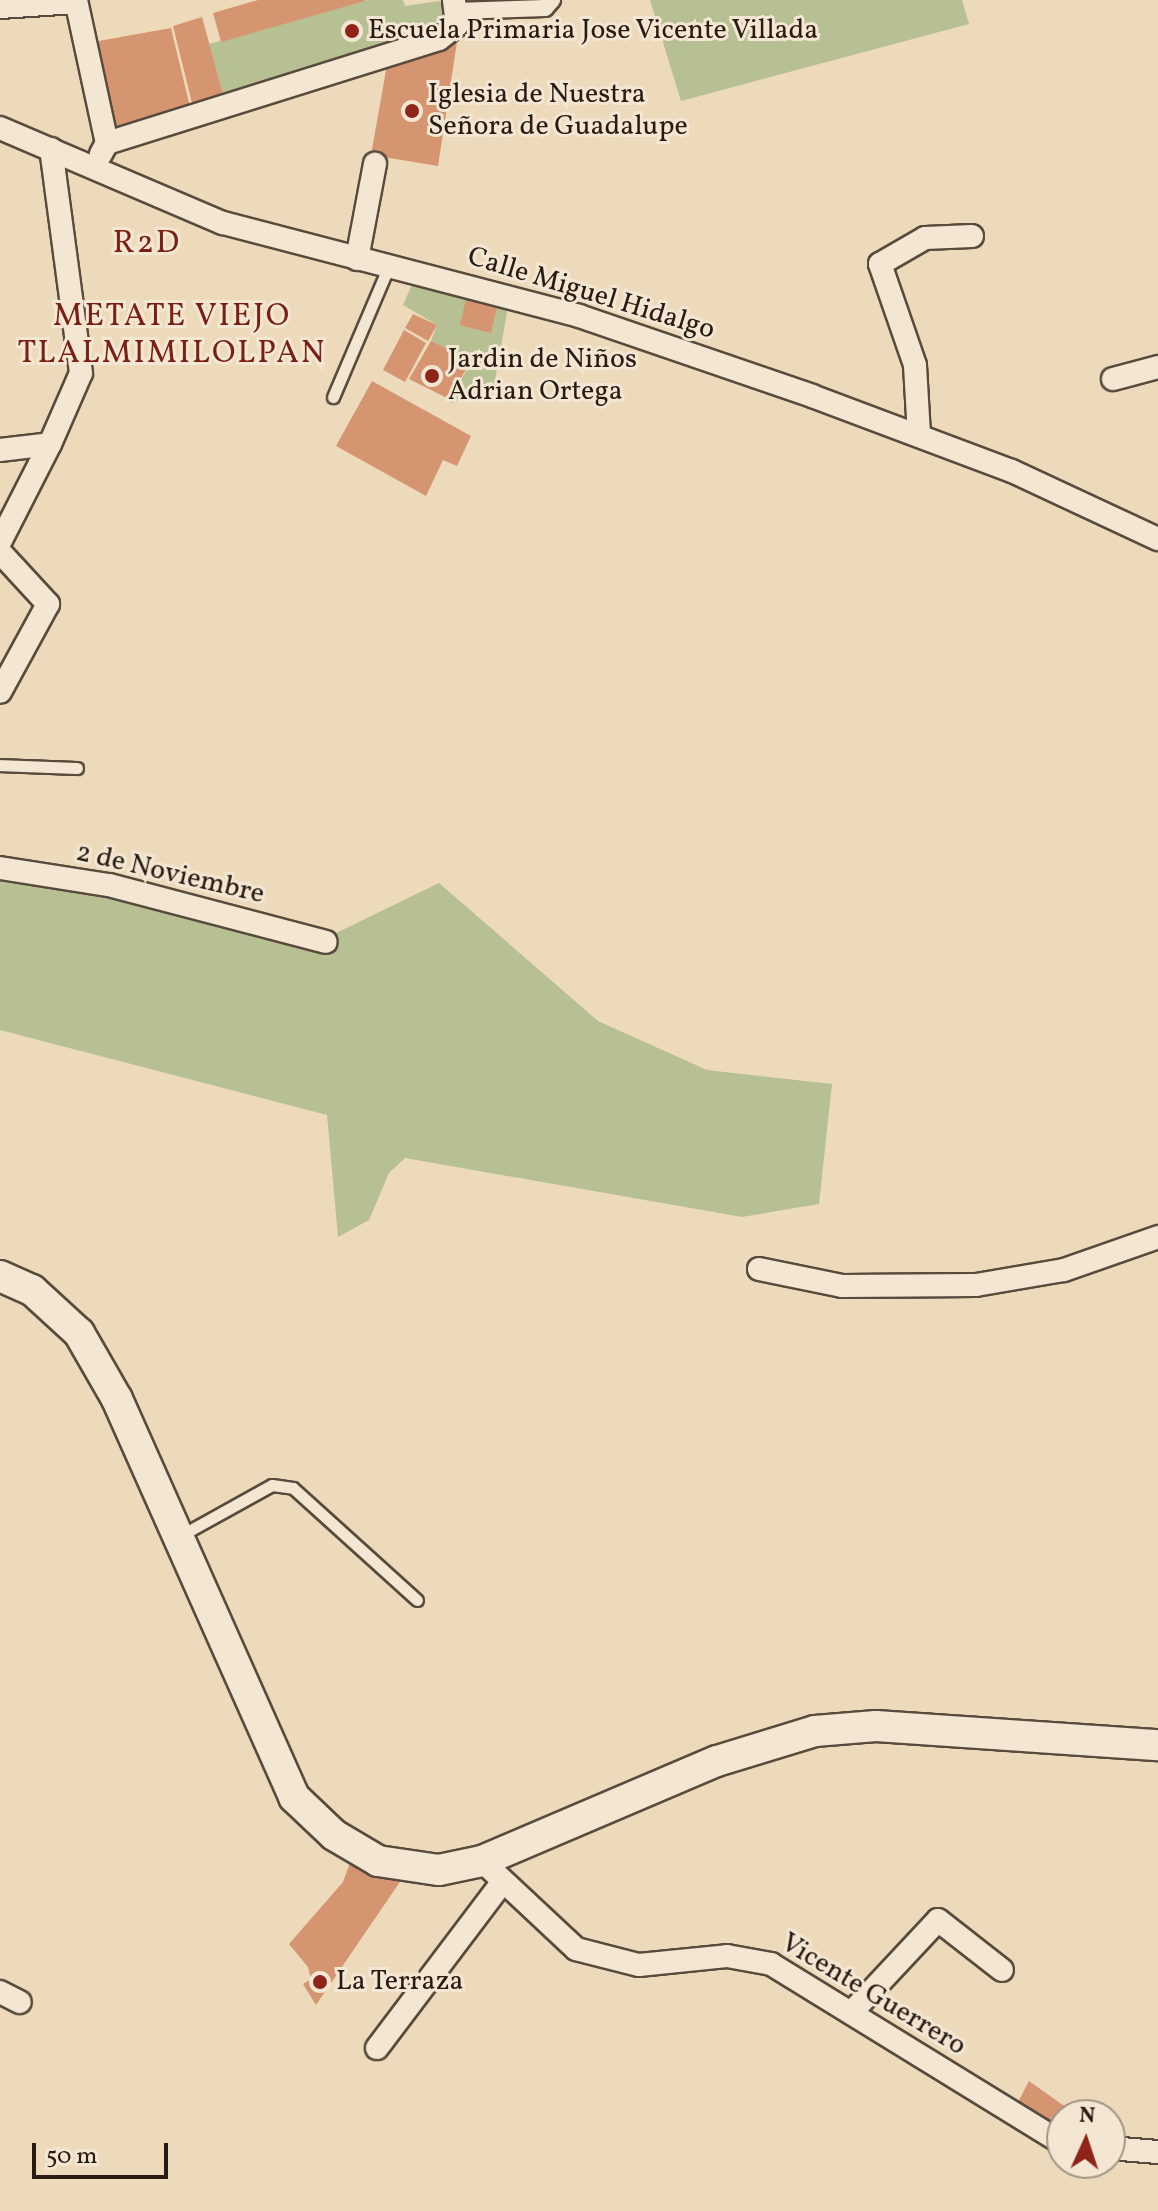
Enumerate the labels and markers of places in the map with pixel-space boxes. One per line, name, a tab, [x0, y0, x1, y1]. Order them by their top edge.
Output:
place label: Escuela Primaria Jose Vicente Villada	[368, 14, 820, 48]
marker: Escuela Primaria Jose Vicente Villada	[343, 22, 361, 40]
place label: Iglesia de Nuestra Señora de Guadalupe	[428, 78, 688, 144]
marker: Iglesia de Nuestra Señora de Guadalupe	[403, 102, 421, 120]
place label: Jardin de Niños Adrian Ortega	[448, 343, 637, 409]
marker: Jardin de Niños Adrian Ortega	[423, 367, 441, 385]
place label: La Terraza	[336, 1965, 464, 1999]
marker: La Terraza	[311, 1973, 329, 1991]

